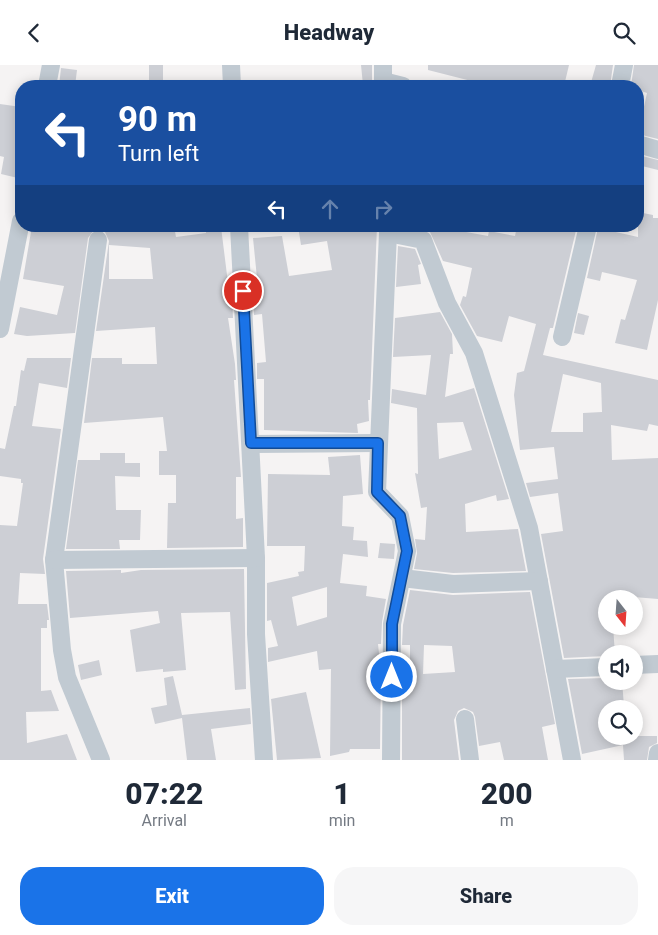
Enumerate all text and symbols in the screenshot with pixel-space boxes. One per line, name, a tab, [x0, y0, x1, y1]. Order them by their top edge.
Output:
icon: back	[20, 19, 48, 47]
icon: search	[610, 19, 638, 47]
text: Headway	[284, 20, 374, 45]
text: 90 m	[118, 99, 197, 140]
icon: left	[35, 100, 100, 165]
text: Turn left	[118, 141, 199, 166]
icon: left	[263, 195, 291, 223]
icon: ahead	[316, 195, 344, 223]
icon: right	[369, 195, 397, 223]
pin	[222, 270, 264, 312]
icon: arrive	[229, 277, 257, 305]
north arrow	[598, 590, 642, 635]
map controls	[598, 590, 643, 745]
button: sound	[598, 645, 643, 690]
position arrow	[365, 650, 417, 702]
button: search	[598, 700, 643, 745]
text: 07:22	[125, 776, 203, 811]
text: 1	[333, 776, 351, 811]
text: 200	[481, 776, 533, 811]
text: Arrival	[142, 811, 187, 830]
text: min	[329, 811, 355, 830]
text: m	[500, 811, 514, 830]
button: Exit	[20, 867, 324, 925]
button: Share	[334, 867, 638, 925]

